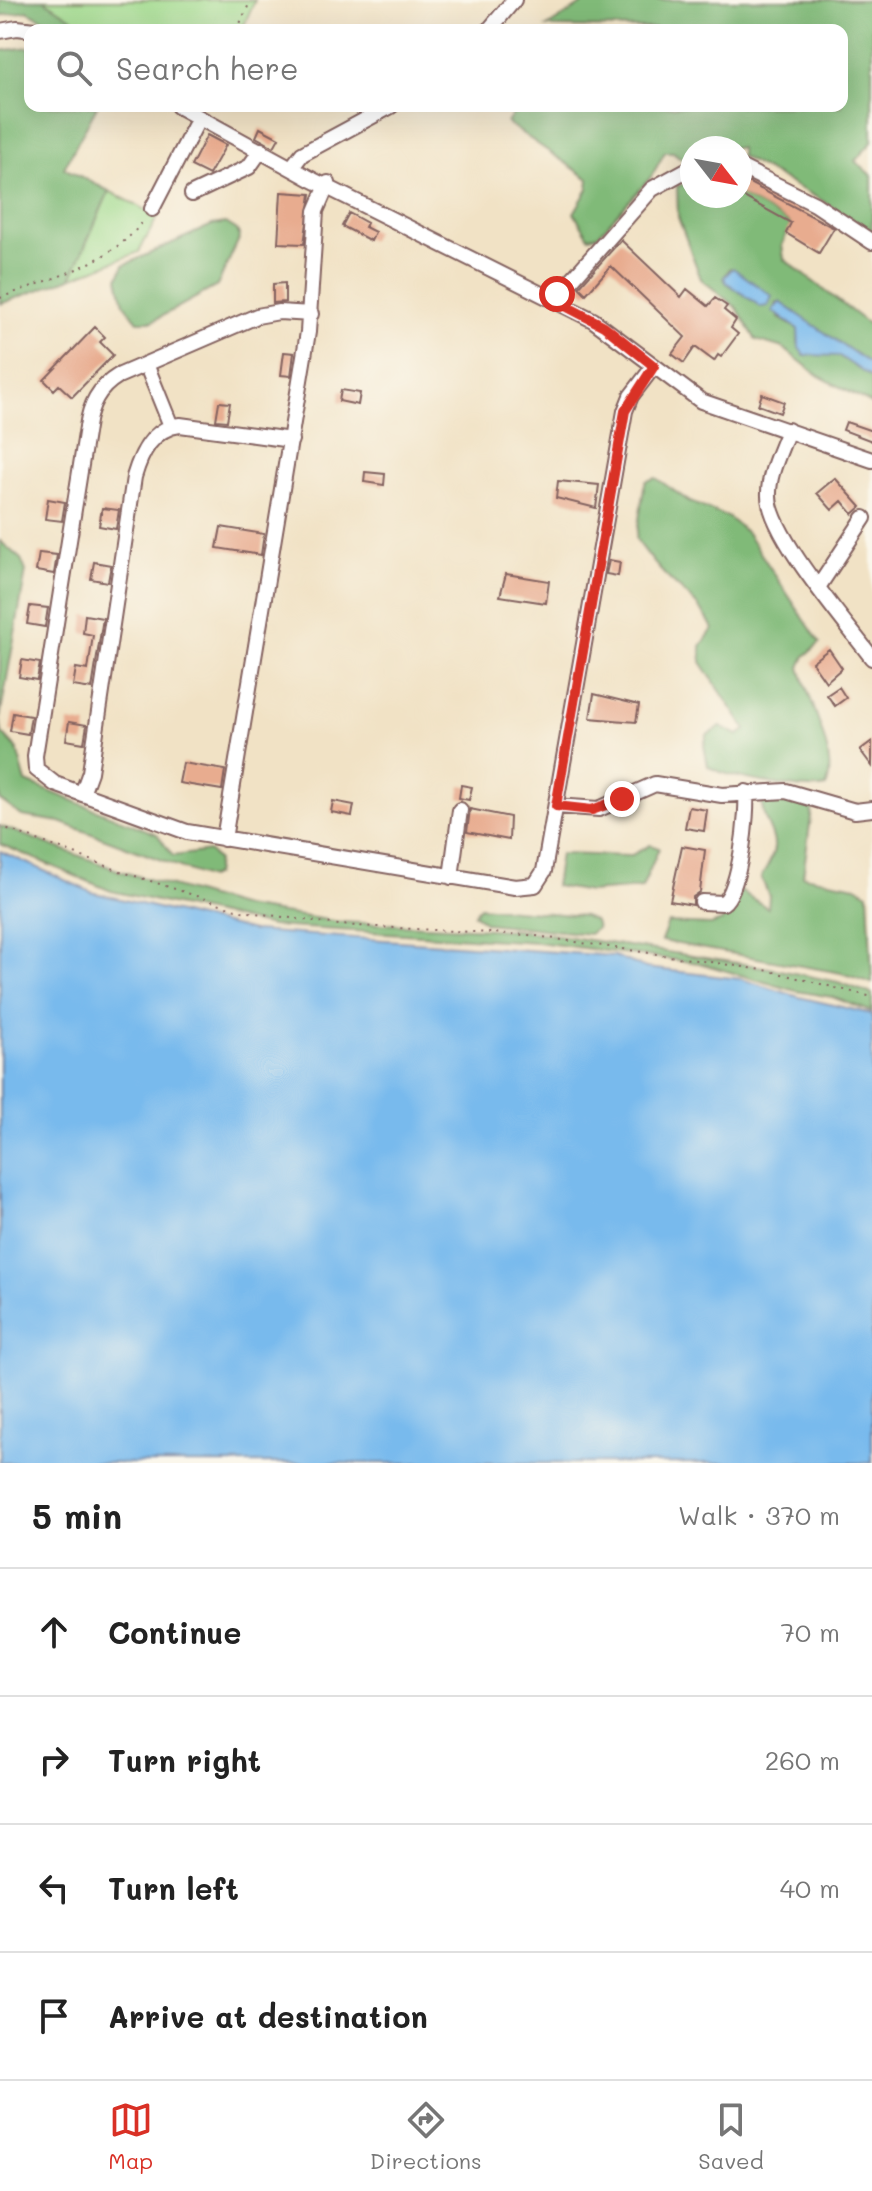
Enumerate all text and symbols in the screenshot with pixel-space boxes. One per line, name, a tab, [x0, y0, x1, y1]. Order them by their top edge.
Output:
search box	[24, 24, 848, 112]
icon: search	[52, 46, 96, 90]
text: Search here	[116, 48, 299, 88]
north arrow	[680, 136, 752, 208]
route start	[539, 276, 575, 312]
route end	[604, 781, 640, 817]
text: 5 min	[32, 1493, 122, 1538]
text: Walk · 370 m	[678, 1498, 840, 1532]
icon: ahead	[32, 1610, 76, 1654]
text: Continue	[108, 1612, 241, 1652]
text: 70 m	[780, 1615, 840, 1649]
icon: right	[32, 1738, 76, 1782]
text: Turn right	[108, 1740, 261, 1780]
text: 260 m	[765, 1743, 840, 1777]
icon: left	[32, 1866, 76, 1910]
text: Turn left	[108, 1868, 239, 1908]
text: 40 m	[780, 1871, 840, 1905]
icon: arrive	[32, 1994, 76, 2038]
text: Arrive at destination	[108, 1996, 428, 2036]
tab: Map	[108, 2098, 153, 2175]
tab: Directions	[370, 2098, 482, 2175]
tab: Saved	[698, 2098, 764, 2175]

